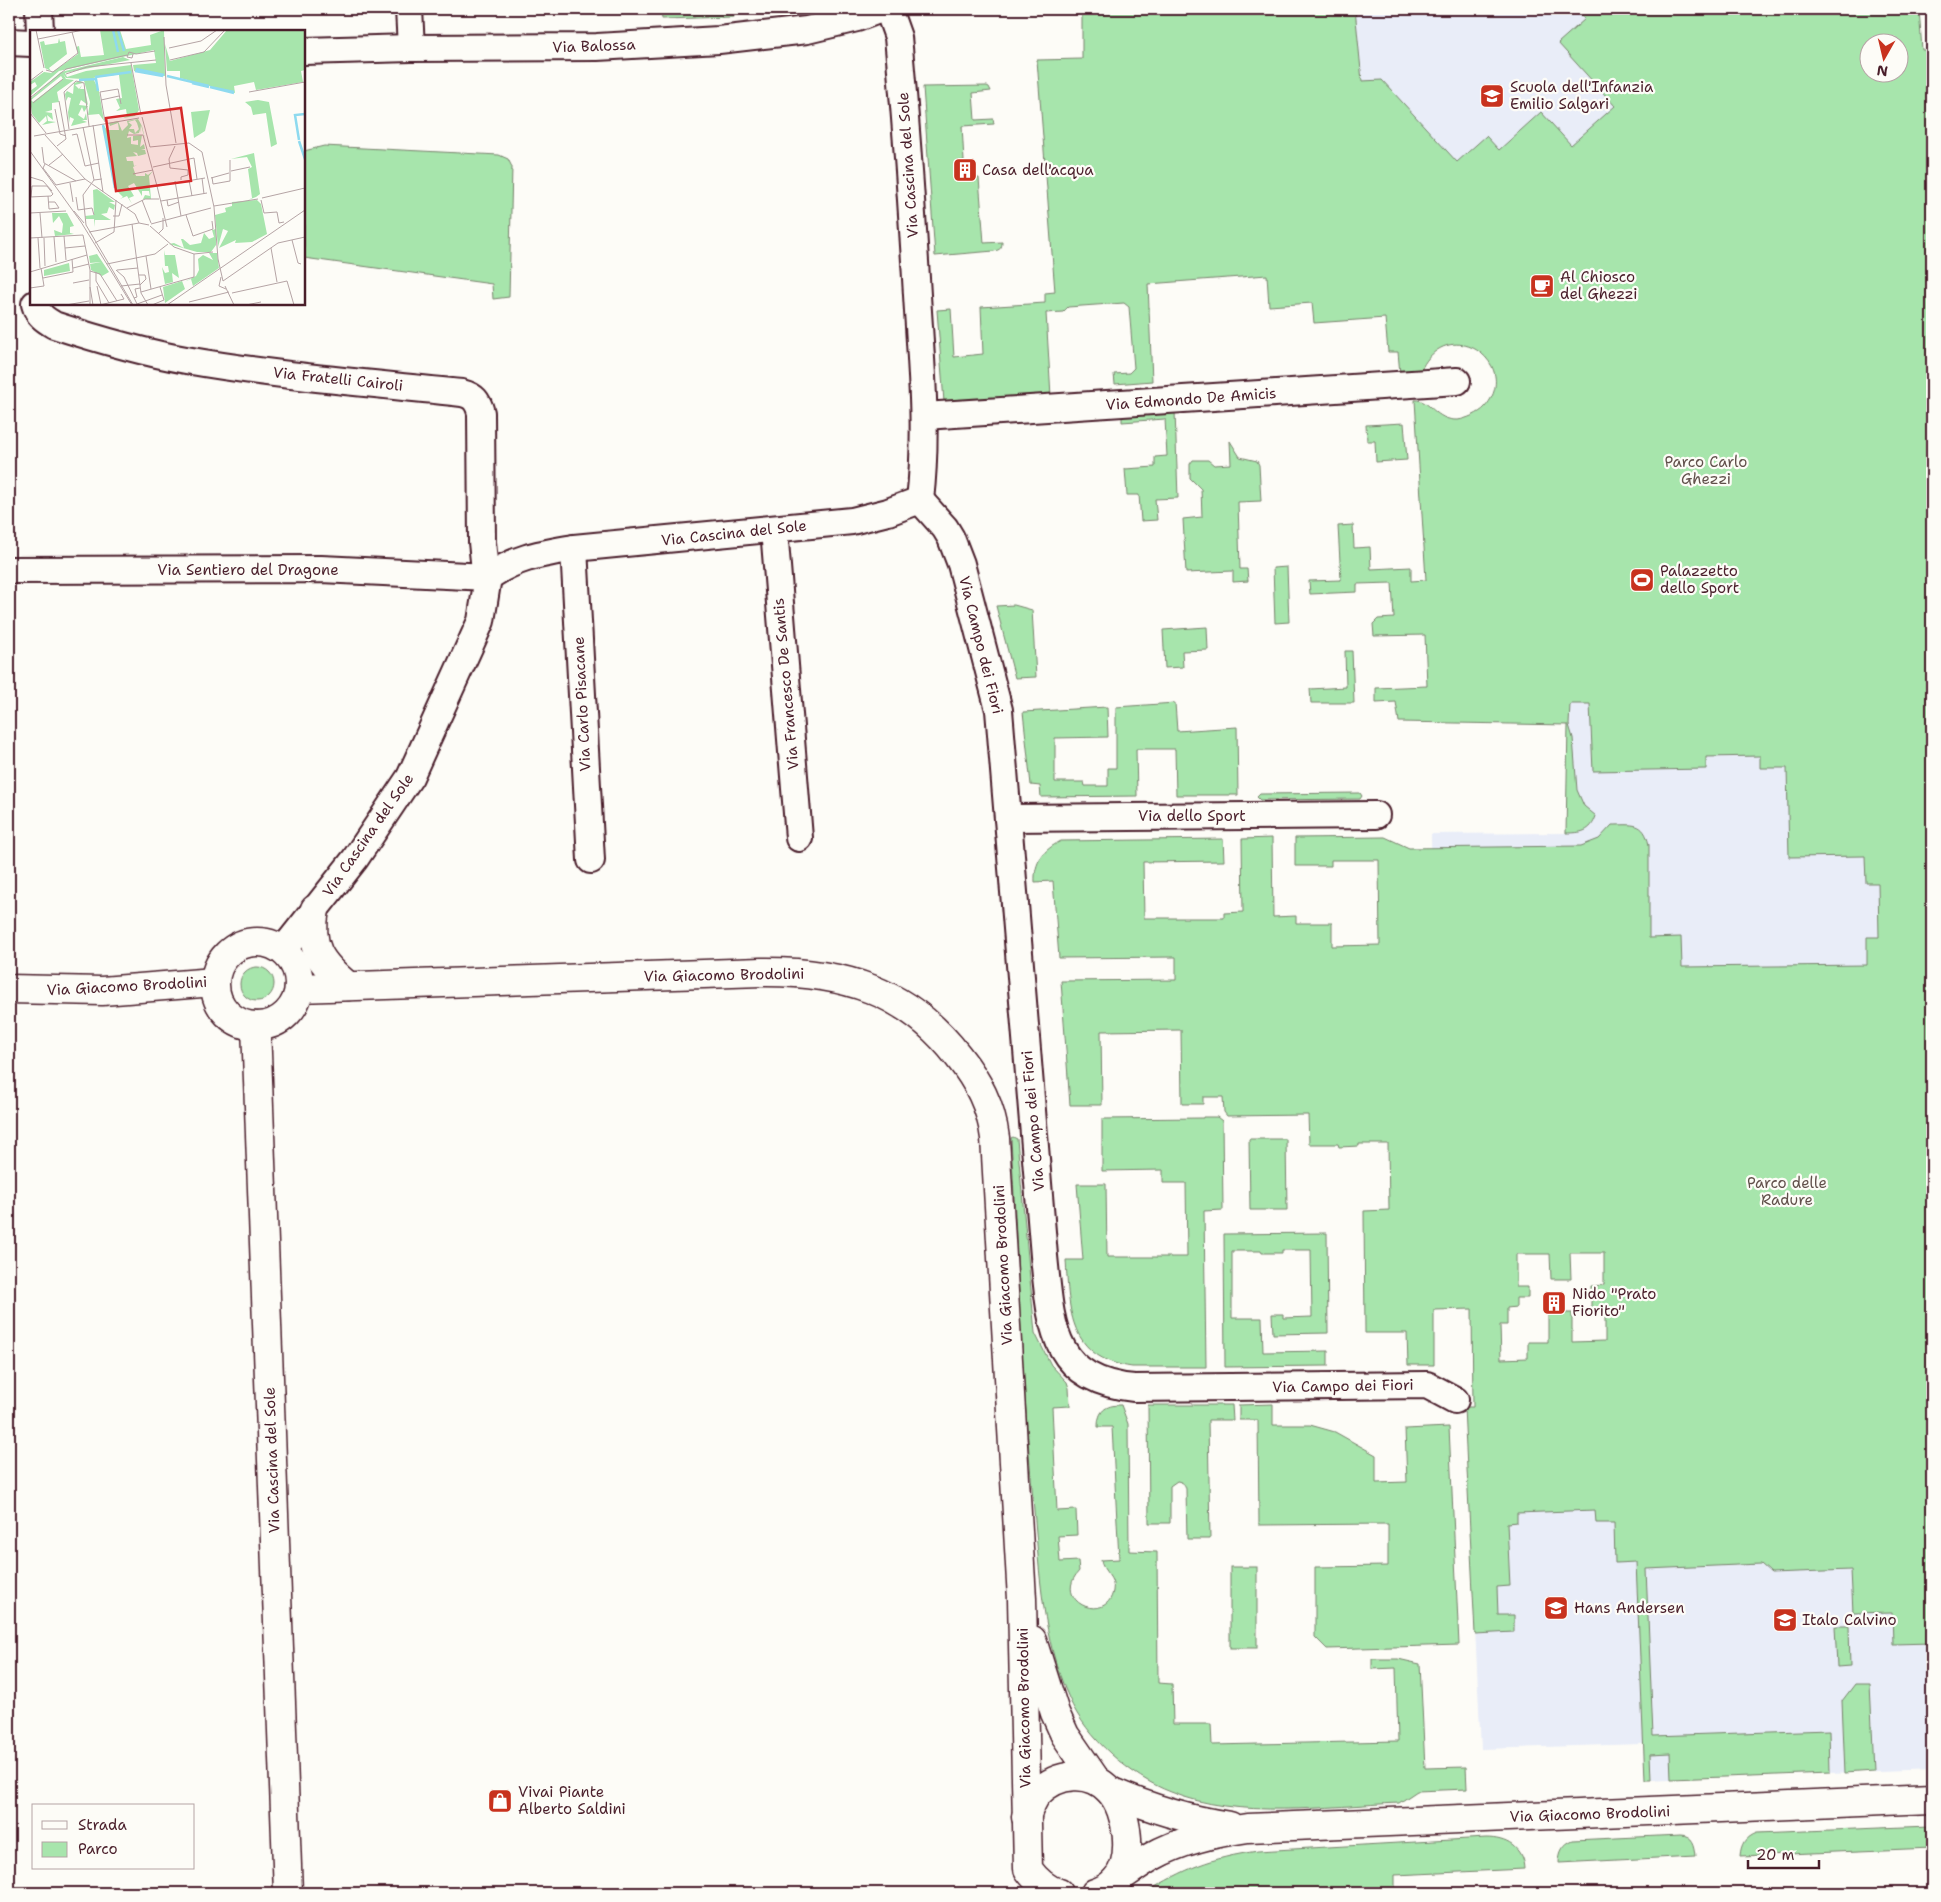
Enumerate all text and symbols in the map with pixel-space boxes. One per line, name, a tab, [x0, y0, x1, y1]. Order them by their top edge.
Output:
inset map	[30, 30, 305, 305]
north arrow	[1858, 32, 1908, 82]
street label: Via Balossa	[552, 35, 637, 57]
text: N	[1875, 61, 1889, 81]
place label: Scuola dell'Infanzia Emilio Salgari	[1510, 77, 1654, 114]
school or university icon: Scuola dell'Infanzia Emilio Salgari	[1479, 83, 1505, 109]
street label: Via Cascina del Sole	[893, 91, 923, 239]
building icon: Casa dell'acqua	[952, 157, 978, 183]
place label: Casa dell'acqua	[982, 160, 1094, 180]
place label: Al Chiosco del Ghezzi	[1560, 267, 1638, 304]
cafe icon: Al Chiosco del Ghezzi	[1529, 273, 1555, 299]
street label: Via Fratelli Cairoli	[272, 362, 404, 396]
street label: Via Edmondo De Amicis	[1105, 383, 1277, 415]
park label: Parco Carlo Ghezzi	[1665, 452, 1747, 489]
street label: Via Cascina del Sole	[660, 515, 808, 551]
street label: Via Sentiero del Dragone	[157, 560, 339, 580]
place label: Palazzetto dello Sport	[1660, 561, 1739, 598]
sports icon: Palazzetto dello Sport	[1629, 567, 1655, 593]
street label: Via Campo dei Fiori	[954, 574, 1008, 716]
street label: Via Francesco De Santis	[769, 597, 803, 771]
street label: Via Carlo Pisacane	[568, 636, 596, 772]
street label: Via Cascina del Sole	[318, 769, 418, 901]
street label: Via dello Sport	[1138, 806, 1246, 826]
street label: Via Giacomo Brodolini	[643, 964, 805, 986]
street label: Via Giacomo Brodolini	[46, 972, 208, 1000]
street label: Via Campo dei Fiori	[1017, 1050, 1049, 1192]
park label: Parco delle Radure	[1747, 1173, 1827, 1210]
street label: Via Giacomo Brodolini	[989, 1184, 1017, 1346]
place label: Nido "Prato Fiorito"	[1572, 1284, 1656, 1321]
building icon: Nido "Prato Fiorito"	[1541, 1290, 1567, 1316]
street label: Via Campo dei Fiori	[1272, 1375, 1414, 1397]
street label: Via Cascina del Sole	[259, 1387, 285, 1533]
school or university icon: Hans Andersen	[1543, 1595, 1569, 1621]
place label: Hans Andersen	[1574, 1598, 1684, 1618]
school or university icon: Italo Calvino	[1772, 1607, 1798, 1633]
place label: Italo Calvino	[1802, 1610, 1897, 1630]
street label: Via Giacomo Brodolini	[1013, 1627, 1035, 1789]
place label: Vivai Piante Alberto Saldini	[518, 1782, 626, 1819]
shop icon: Vivai Piante Alberto Saldini	[487, 1788, 513, 1814]
street label: Via Giacomo Brodolini	[1509, 1801, 1671, 1827]
legend	[32, 1804, 195, 1870]
text: Strada	[78, 1815, 127, 1835]
scale bar	[1748, 1837, 1820, 1869]
text: Parco	[78, 1839, 118, 1859]
text: 20 m	[1756, 1845, 1795, 1865]

